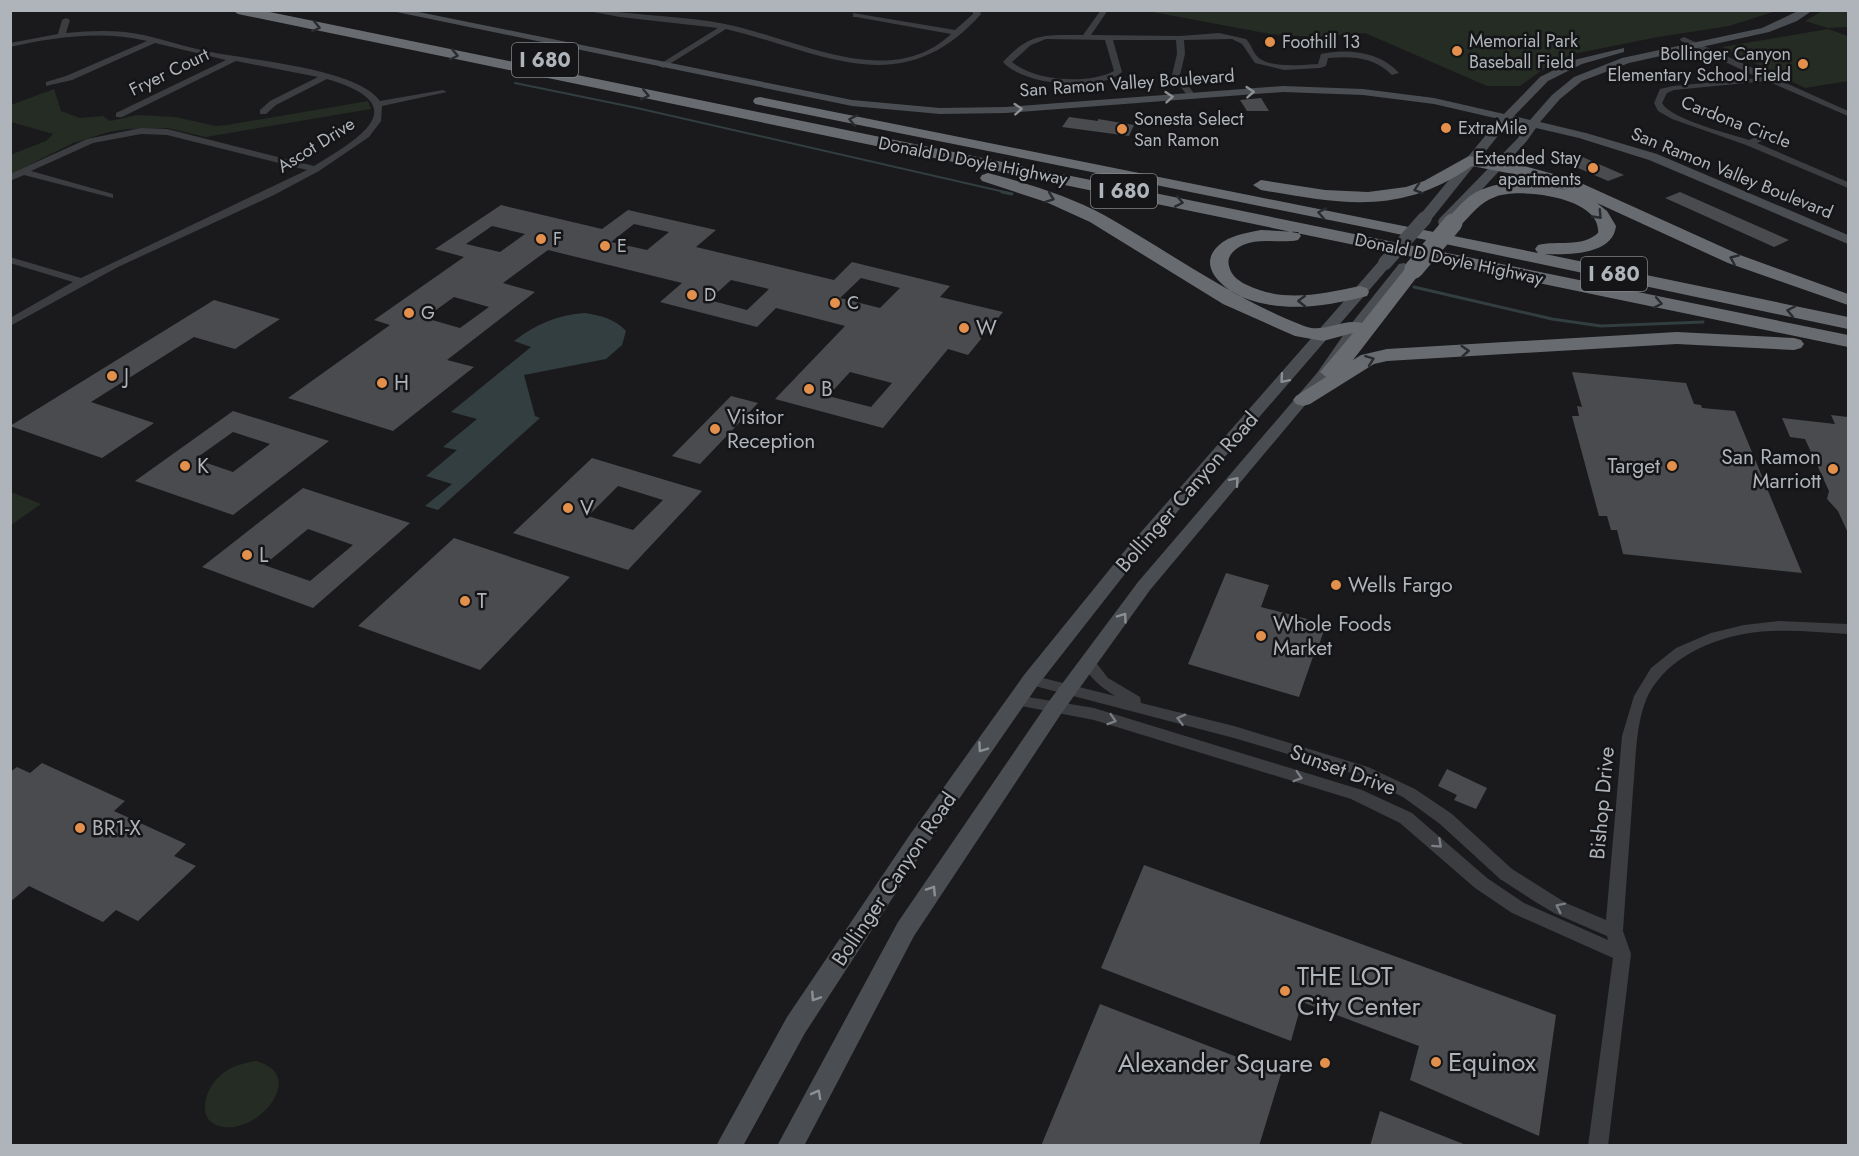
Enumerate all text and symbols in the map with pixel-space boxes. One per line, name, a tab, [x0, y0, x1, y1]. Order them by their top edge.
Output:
one-way arrow	[311, 20, 321, 33]
place label: Memorial Park Baseball Field	[1469, 28, 1578, 75]
place label: Foothill 13	[1282, 29, 1360, 55]
marker: Foothill 13	[1263, 35, 1277, 49]
street label: Fryer Court	[125, 41, 214, 103]
place label: Bollinger Canyon Elementary School Field	[1607, 41, 1791, 88]
road number: I 680	[512, 43, 578, 77]
marker: Memorial Park Baseball Field	[1450, 44, 1464, 58]
one-way arrow	[449, 48, 459, 61]
marker: Bollinger Canyon Elementary School Field	[1796, 57, 1810, 71]
street label: San Ramon Valley Boulevard	[1019, 63, 1235, 103]
one-way arrow	[1246, 85, 1255, 98]
one-way arrow	[640, 87, 650, 100]
street label: Cardona Circle	[1677, 89, 1795, 155]
one-way arrow	[1165, 91, 1174, 104]
one-way arrow	[1013, 103, 1022, 116]
place label: Sonesta Select San Ramon	[1134, 106, 1244, 153]
street label: Ascot Drive	[272, 111, 360, 179]
one-way arrow	[848, 114, 858, 127]
place label: ExtraMile	[1458, 115, 1527, 141]
marker: ExtraMile	[1439, 121, 1453, 135]
street label: San Ramon Valley Boulevard	[1627, 121, 1837, 225]
marker: Sonesta Select San Ramon	[1115, 122, 1129, 136]
street label: Donald D Doyle Highway	[876, 130, 1070, 192]
place label: Extended Stay apartments	[1475, 145, 1581, 192]
marker: Extended Stay apartments	[1586, 161, 1600, 175]
road number: I 680	[1091, 174, 1157, 208]
one-way arrow	[1413, 181, 1424, 194]
one-way arrow	[1044, 191, 1055, 203]
one-way arrow	[1174, 195, 1184, 208]
one-way arrow	[1317, 207, 1327, 220]
one-way arrow	[1591, 208, 1602, 218]
place label: F	[553, 226, 562, 252]
street label: Donald D Doyle Highway	[1352, 226, 1546, 292]
marker: F	[534, 232, 548, 246]
place label: E	[617, 233, 627, 259]
marker: E	[598, 239, 612, 253]
one-way arrow	[1729, 254, 1740, 266]
road number: I 680	[1581, 257, 1647, 291]
place label: D	[704, 282, 716, 308]
marker: D	[685, 288, 699, 302]
place label: C	[847, 290, 859, 316]
one-way arrow	[1298, 295, 1307, 307]
marker: C	[828, 296, 842, 310]
one-way arrow	[1652, 296, 1662, 309]
place label: G	[421, 300, 435, 326]
one-way arrow	[1787, 305, 1797, 318]
marker: G	[402, 306, 416, 320]
place label: W	[976, 313, 997, 343]
marker: W	[957, 321, 971, 335]
one-way arrow	[1460, 344, 1469, 357]
one-way arrow	[1365, 354, 1375, 367]
place label: J	[121, 361, 129, 391]
place label: H	[394, 368, 409, 398]
marker: J	[105, 369, 119, 383]
one-way arrow	[1281, 372, 1292, 383]
place label: B	[821, 374, 833, 404]
marker: H	[375, 376, 389, 390]
marker: B	[802, 382, 816, 396]
place label: Visitor Reception	[727, 402, 815, 456]
street label: Bollinger Canyon Road	[1109, 405, 1265, 579]
marker: Visitor Reception	[708, 422, 722, 436]
place label: San Ramon Marriott	[1721, 442, 1821, 496]
place label: K	[197, 451, 209, 481]
place label: Target	[1608, 451, 1660, 481]
marker: K	[178, 459, 192, 473]
marker: Target	[1665, 459, 1679, 473]
marker: San Ramon Marriott	[1826, 462, 1840, 476]
one-way arrow	[1227, 477, 1238, 488]
place label: V	[580, 493, 594, 523]
marker: V	[561, 501, 575, 515]
place label: L	[259, 540, 269, 570]
marker: L	[240, 548, 254, 562]
place label: Wells Fargo	[1348, 570, 1453, 600]
marker: Wells Fargo	[1329, 578, 1343, 592]
place label: T	[477, 586, 487, 616]
marker: T	[458, 594, 472, 608]
place label: Whole Foods Market	[1273, 609, 1391, 663]
one-way arrow	[1116, 612, 1127, 623]
marker: Whole Foods Market	[1254, 629, 1268, 643]
one-way arrow	[1106, 713, 1117, 725]
one-way arrow	[1176, 713, 1186, 726]
street label: Sunset Drive	[1286, 737, 1400, 803]
one-way arrow	[978, 742, 989, 753]
street label: Bishop Drive	[1582, 745, 1622, 861]
one-way arrow	[1292, 770, 1303, 782]
street label: Bollinger Canyon Road	[825, 786, 963, 972]
place label: BR1-X	[92, 813, 141, 843]
marker: BR1-X	[73, 821, 87, 835]
one-way arrow	[1431, 837, 1442, 848]
one-way arrow	[925, 885, 936, 896]
one-way arrow	[1556, 903, 1567, 914]
place label: THE LOT City Center	[1297, 957, 1421, 1025]
marker: THE LOT City Center	[1278, 984, 1292, 998]
one-way arrow	[811, 990, 822, 1001]
place label: Equinox	[1448, 1043, 1536, 1081]
place label: Alexander Square	[1118, 1044, 1313, 1082]
marker: Equinox	[1429, 1055, 1443, 1069]
marker: Alexander Square	[1318, 1056, 1332, 1070]
one-way arrow	[810, 1089, 821, 1100]

